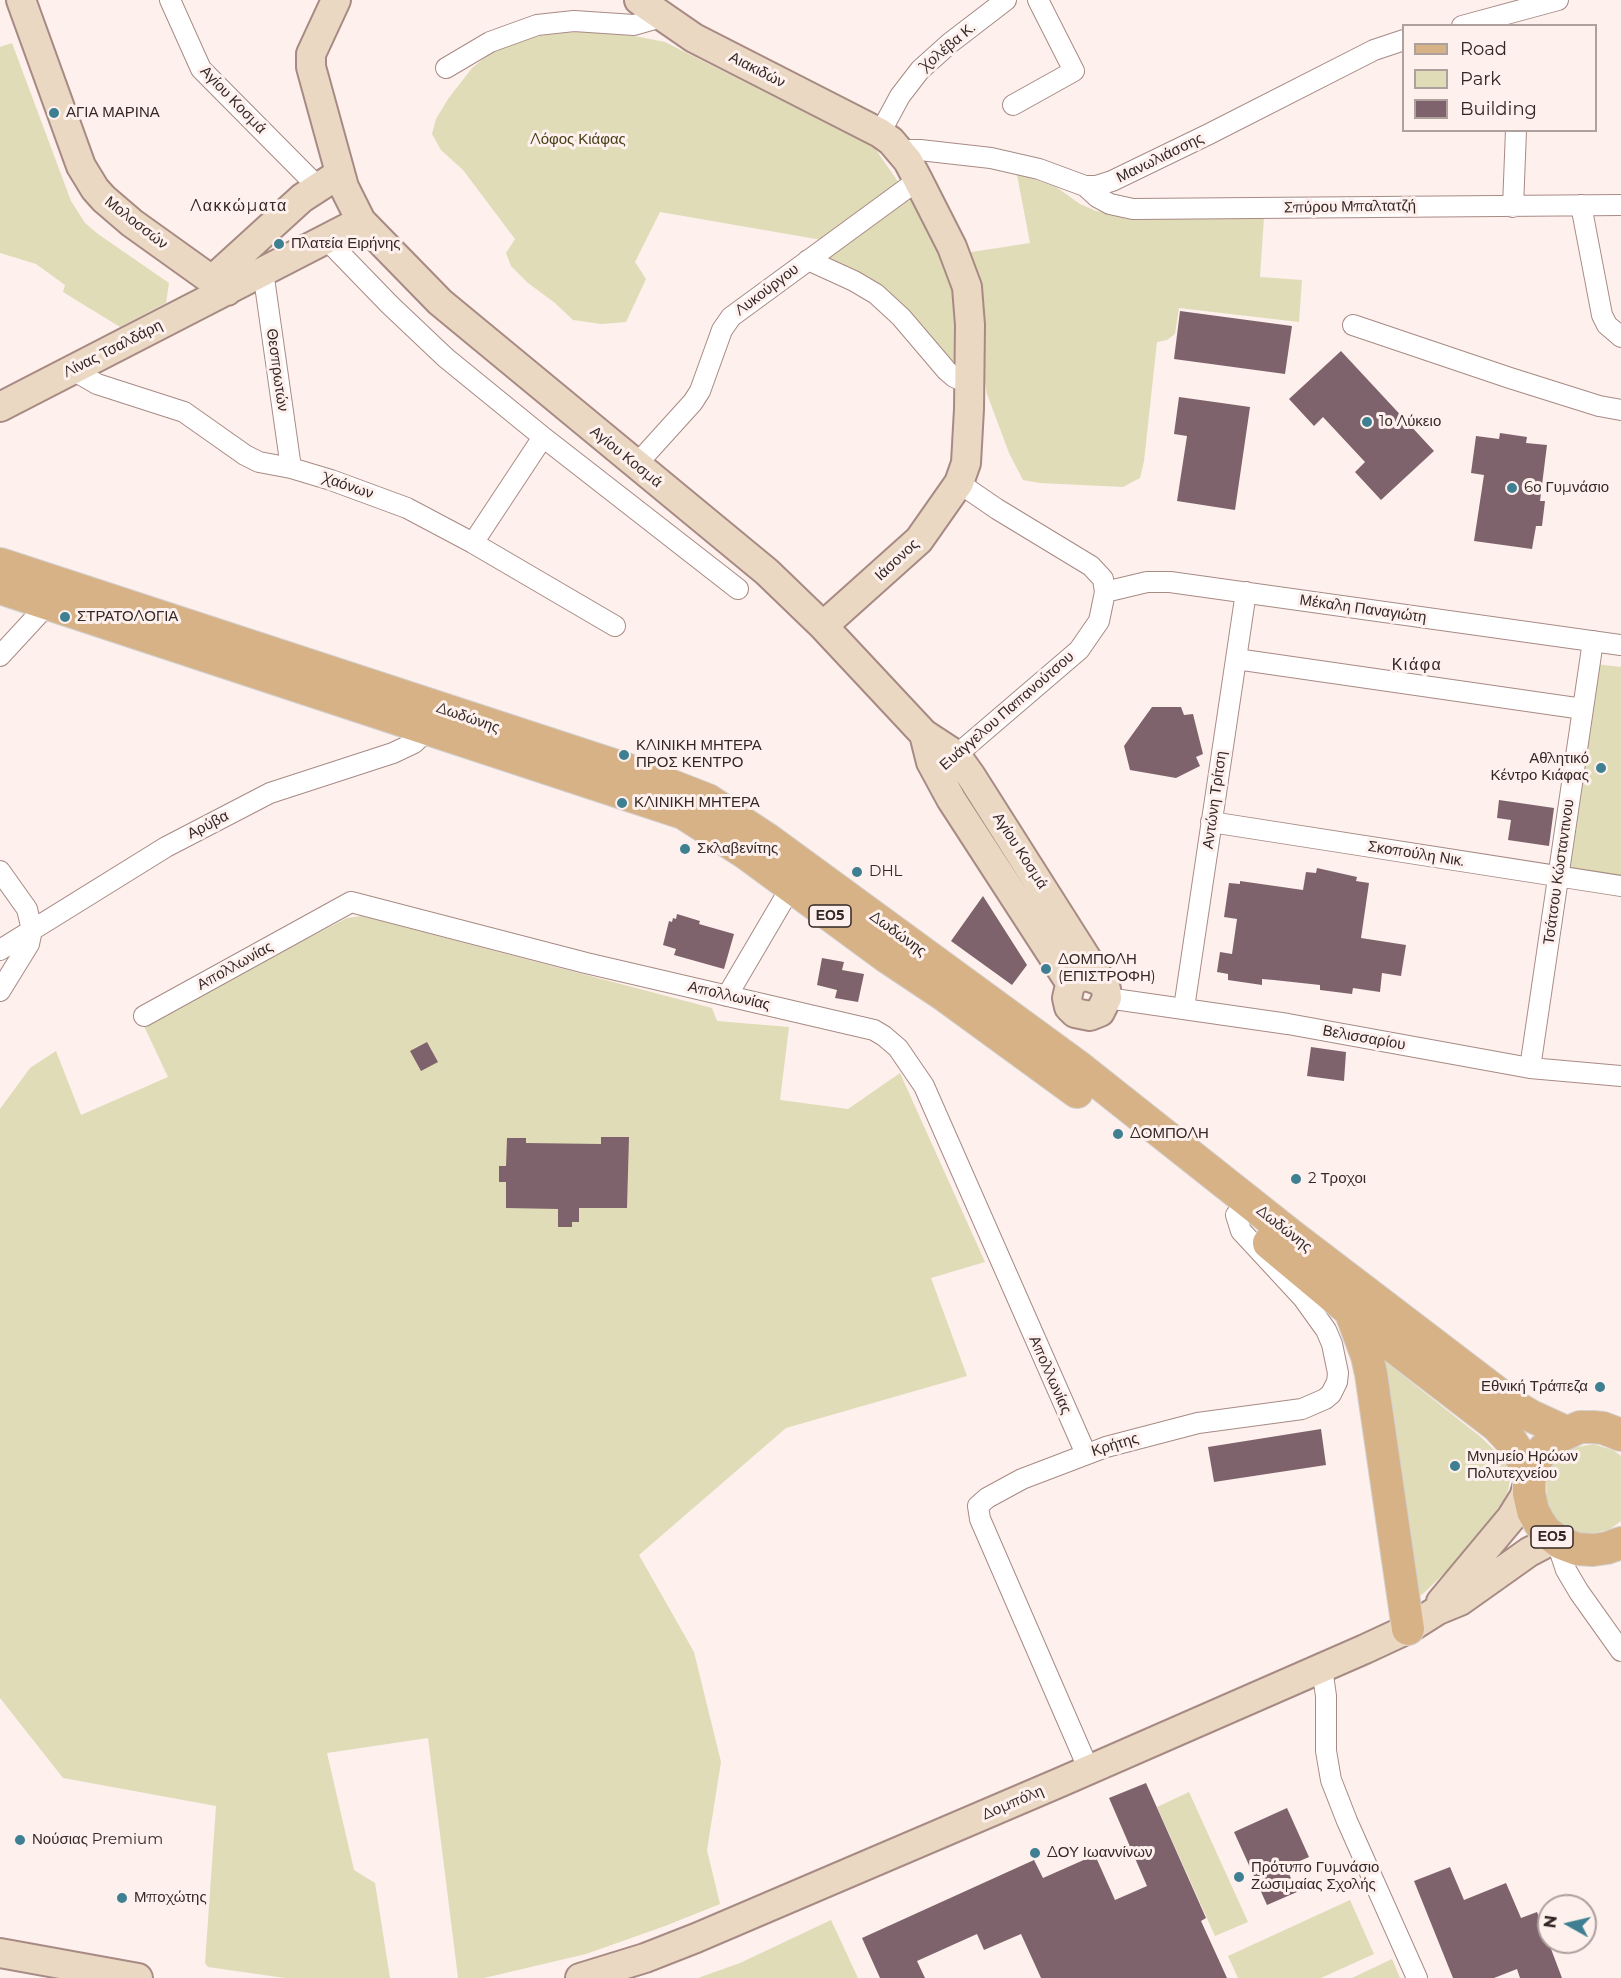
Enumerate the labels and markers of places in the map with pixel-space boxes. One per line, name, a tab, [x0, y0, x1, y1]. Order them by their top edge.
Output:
place label: ΑΓΙΑ ΜΑΡΙΝΑ	[66, 104, 160, 122]
marker: ΑΓΙΑ ΜΑΡΙΝΑ	[47, 106, 61, 120]
place label: Πλατεία Ειρήνης	[291, 235, 400, 253]
marker: Πλατεία Ειρήνης	[272, 237, 286, 251]
place label: 1ο Λύκειο	[1379, 413, 1441, 431]
marker: 1ο Λύκειο	[1360, 415, 1374, 429]
place label: 6ο Γυμνάσιο	[1524, 479, 1609, 497]
marker: 6ο Γυμνάσιο	[1505, 481, 1519, 495]
place label: ΣΤΡΑΤΟΛΟΓΙΑ	[77, 608, 178, 626]
marker: ΣΤΡΑΤΟΛΟΓΙΑ	[58, 610, 72, 624]
place label: ΚΛΙΝΙΚΗ ΜΗΤΕΡΑ ΠΡΟΣ ΚΕΝΤΡΟ	[636, 737, 762, 772]
marker: ΚΛΙΝΙΚΗ ΜΗΤΕΡΑ ΠΡΟΣ ΚΕΝΤΡΟ	[617, 748, 631, 762]
place label: Αθλητικό Κέντρο Κιάφας	[1490, 750, 1589, 785]
marker: Αθλητικό Κέντρο Κιάφας	[1594, 761, 1608, 775]
place label: ΚΛΙΝΙΚΗ ΜΗΤΕΡΑ	[634, 794, 760, 812]
marker: ΚΛΙΝΙΚΗ ΜΗΤΕΡΑ	[615, 796, 629, 810]
place label: Σκλαβενίτης	[697, 840, 778, 858]
marker: Σκλαβενίτης	[678, 842, 692, 856]
place label: DHL	[869, 863, 902, 881]
marker: DHL	[850, 865, 864, 879]
place label: ΔΟΜΠΟΛΗ (ΕΠΙΣΤΡΟΦΗ)	[1058, 951, 1156, 986]
marker: ΔΟΜΠΟΛΗ (ΕΠΙΣΤΡΟΦΗ)	[1039, 962, 1053, 976]
place label: ΔΟΜΠΟΛΗ	[1130, 1125, 1209, 1143]
marker: ΔΟΜΠΟΛΗ	[1111, 1127, 1125, 1141]
place label: 2 Τροχοι	[1308, 1170, 1366, 1188]
marker: 2 Τροχοι	[1289, 1172, 1303, 1186]
place label: Εθνική Τράπεζα	[1481, 1378, 1588, 1396]
marker: Εθνική Τράπεζα	[1593, 1380, 1607, 1394]
place label: Μνημείο Ηρώων Πολυτεχνείου	[1467, 1448, 1578, 1483]
marker: Μνημείο Ηρώων Πολυτεχνείου	[1448, 1459, 1462, 1473]
place label: Νούσιας Premium	[32, 1831, 163, 1849]
marker: Νούσιας Premium	[13, 1833, 27, 1847]
place label: ΔΟΥ Ιωαννίνων	[1047, 1844, 1152, 1862]
marker: ΔΟΥ Ιωαννίνων	[1028, 1846, 1042, 1860]
place label: Πρότυπο Γυμνάσιο Ζωσιμαίας Σχολής	[1251, 1859, 1379, 1894]
marker: Πρότυπο Γυμνάσιο Ζωσιμαίας Σχολής	[1232, 1870, 1246, 1884]
place label: Μποχώτης	[134, 1889, 207, 1907]
marker: Μποχώτης	[115, 1891, 129, 1905]

